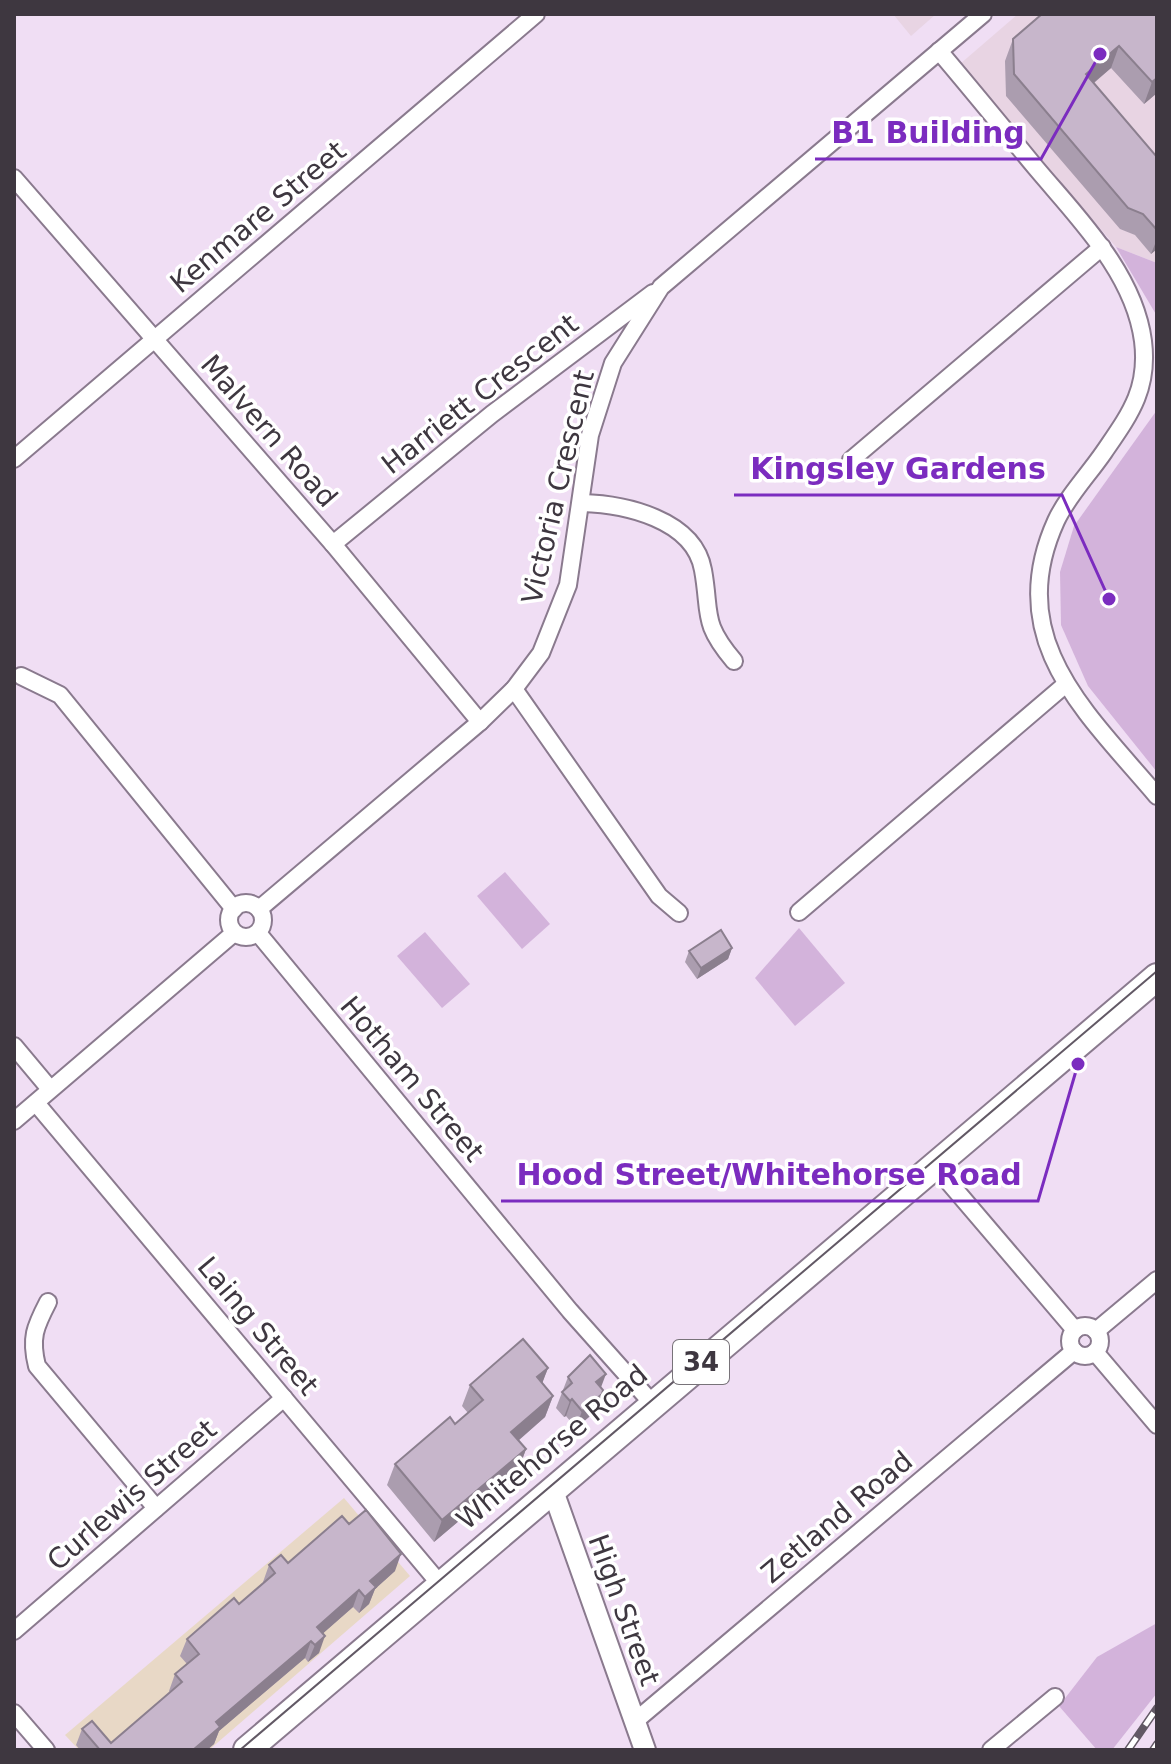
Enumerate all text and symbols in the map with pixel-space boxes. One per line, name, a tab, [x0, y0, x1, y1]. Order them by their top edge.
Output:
callout: B1 Building	[815, 105, 1041, 159]
text: B1 Building	[831, 115, 1025, 150]
street label: Kenmare Street	[164, 134, 352, 300]
street label: Harriett Crescent	[375, 307, 585, 481]
street label: Malvern Road	[194, 348, 344, 514]
street label: Victoria Crescent	[515, 367, 601, 607]
callout: Kingsley Gardens	[734, 441, 1062, 495]
text: Kingsley Gardens	[750, 451, 1046, 486]
street label: Hotham Street	[333, 990, 491, 1168]
callout: Hood Street/Whitehorse Road	[501, 1147, 1038, 1201]
text: Hood Street/Whitehorse Road	[516, 1157, 1022, 1192]
street label: Laing Street	[191, 1250, 325, 1402]
road number: 34	[673, 1340, 729, 1384]
street label: Whitehorse Road	[450, 1358, 654, 1536]
street label: Curlewis Street	[41, 1413, 223, 1577]
street label: Zetland Road	[755, 1444, 919, 1590]
street label: High Street	[581, 1530, 667, 1690]

